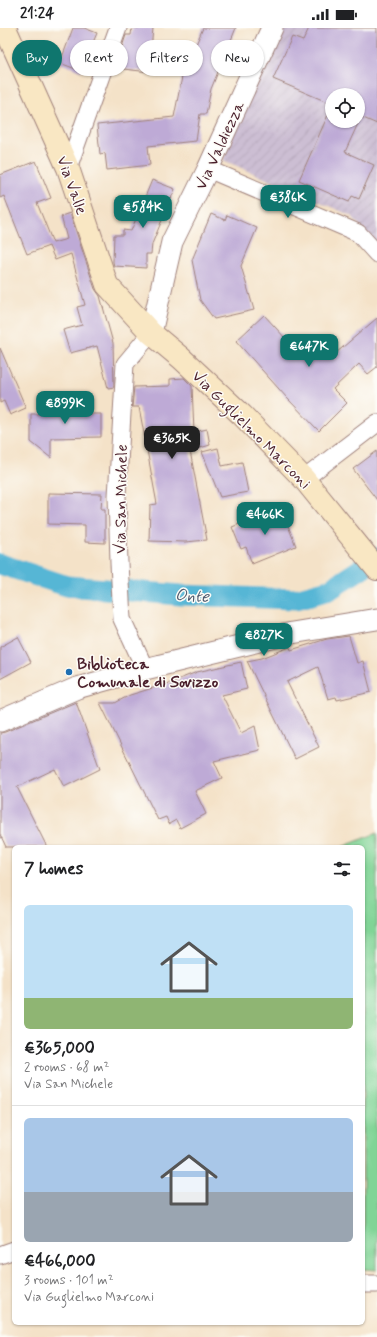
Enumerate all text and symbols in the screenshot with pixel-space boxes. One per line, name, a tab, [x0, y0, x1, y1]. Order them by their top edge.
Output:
text: 21:24	[20, 4, 54, 24]
chip: Buy	[12, 40, 62, 76]
chip: Rent	[70, 40, 128, 76]
chip: Filters	[136, 40, 203, 76]
chip: New	[211, 40, 264, 76]
map controls	[325, 88, 365, 128]
button: locate	[325, 88, 365, 128]
street label: Via Valdiezza	[191, 98, 250, 193]
street label: Via Valle	[51, 153, 92, 218]
pin: €386K	[260, 185, 316, 219]
text: €386K	[270, 189, 306, 206]
pin: €584K	[115, 195, 171, 229]
text: €584K	[123, 199, 163, 216]
pin: €647K	[281, 334, 337, 368]
text: €647K	[289, 338, 329, 355]
street label: Via Guglielmo Marconi	[186, 366, 315, 495]
pin: €899K	[37, 391, 93, 425]
text: €899K	[45, 395, 85, 412]
pin: €365K	[144, 426, 200, 460]
text: €365K	[153, 430, 191, 447]
street label: Via San Michele	[110, 444, 133, 554]
pin: €466K	[237, 502, 293, 536]
text: €466K	[246, 506, 284, 523]
water label: Onte	[174, 584, 211, 608]
pin: €827K	[236, 623, 292, 657]
text: €827K	[244, 627, 284, 644]
place label: Biblioteca Comunale di Sovizzo	[77, 654, 219, 693]
marker: Biblioteca Comunale di Sovizzo	[64, 667, 74, 677]
text: 7 homes	[24, 858, 83, 880]
icon: filters	[331, 858, 353, 880]
icon: home	[153, 931, 225, 1003]
text: €365,000	[24, 1037, 95, 1059]
text: 2 rooms · 68 m²	[24, 1059, 109, 1076]
text: Via San Michele	[24, 1076, 113, 1093]
icon: home	[153, 1144, 225, 1216]
text: €466,000	[24, 1250, 96, 1272]
text: 3 rooms · 101 m²	[24, 1272, 113, 1289]
text: Via Guglielmo Marconi	[24, 1289, 154, 1306]

